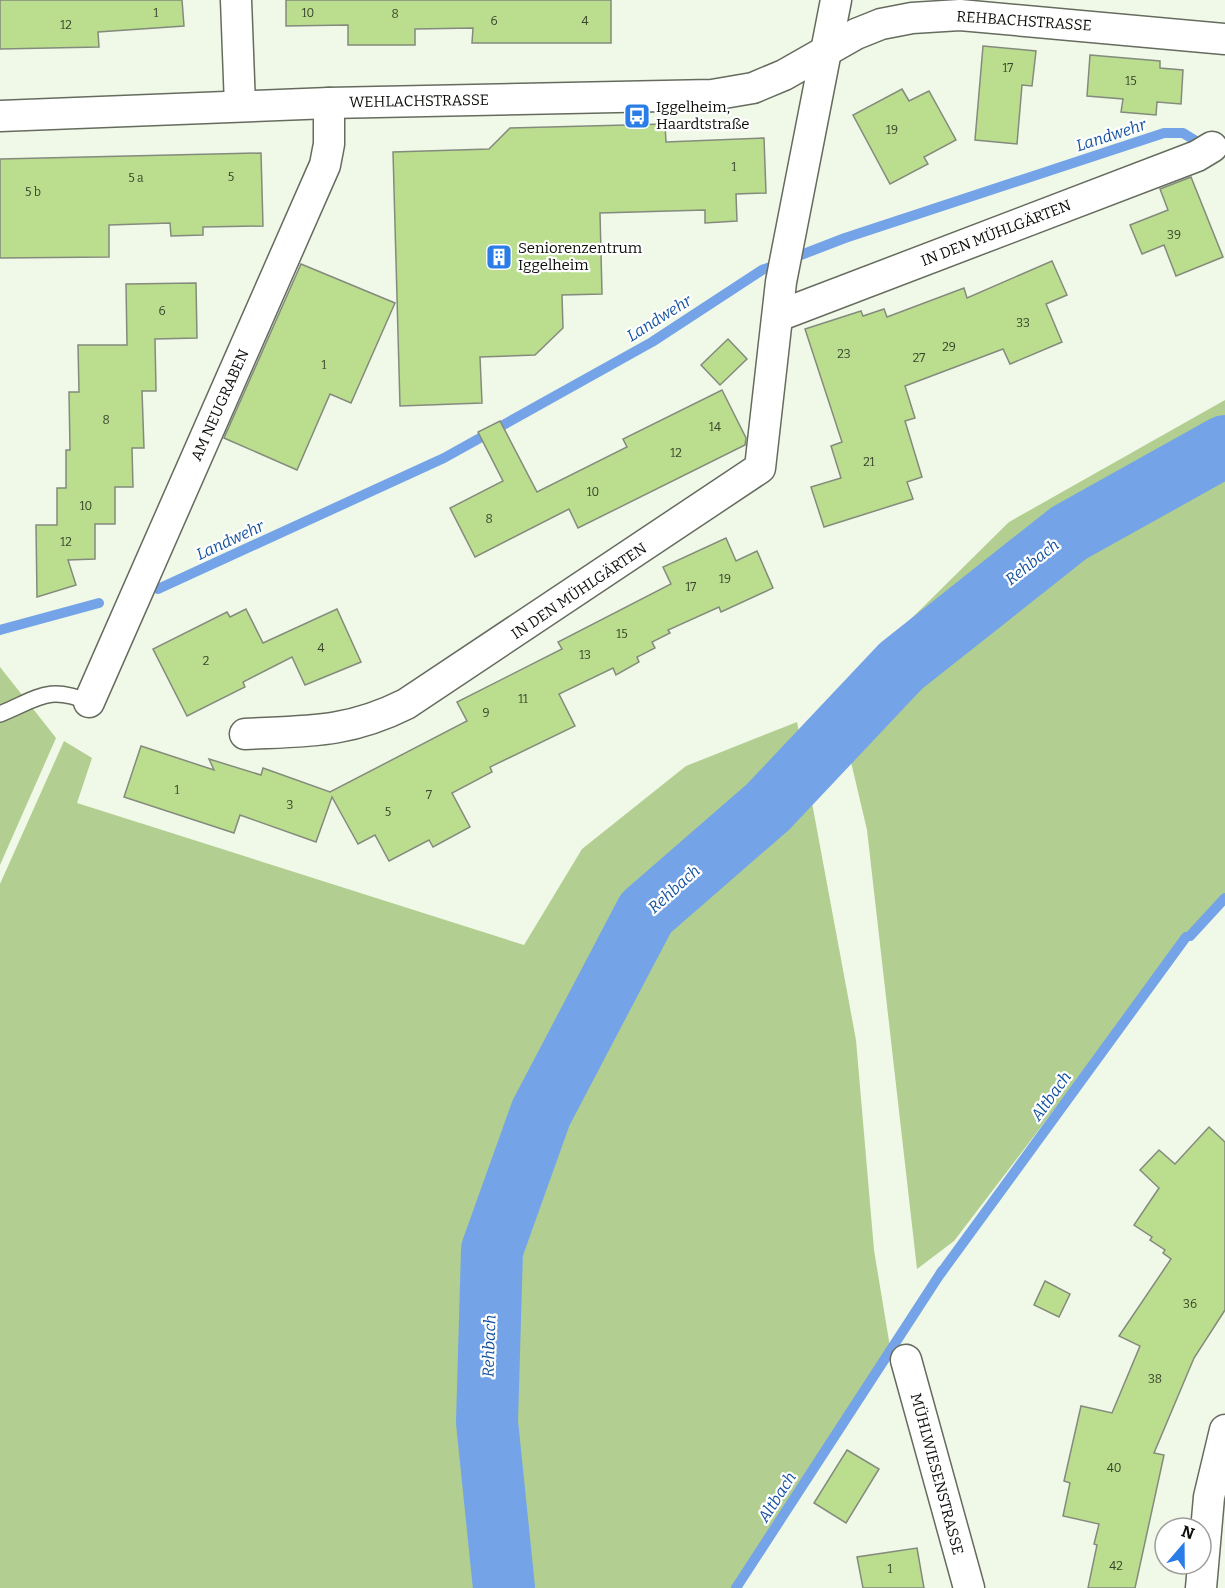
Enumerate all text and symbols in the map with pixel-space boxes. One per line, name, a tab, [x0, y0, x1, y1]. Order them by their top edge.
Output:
house number: 1	[154, 6, 159, 20]
house number: 10	[302, 6, 314, 20]
house number: 8	[391, 7, 399, 21]
street label: REHBACHSTRASSE	[956, 7, 1092, 35]
house number: 6	[490, 14, 498, 28]
house number: 4	[581, 14, 589, 28]
house number: 12	[60, 18, 72, 32]
house number: 17	[1003, 61, 1013, 75]
house number: 15	[1125, 74, 1137, 88]
street label: WEHLACHSTRASSE	[349, 91, 489, 111]
place label: Iggelheim, Haardtstraße	[656, 98, 749, 133]
bus stop icon: Iggelheim, Haardtstraße	[622, 101, 652, 131]
water label: Landwehr	[1074, 114, 1150, 155]
house number: 19	[886, 123, 898, 137]
house number: 1	[732, 160, 737, 174]
house number: 5	[228, 170, 234, 184]
house number: 5 a	[128, 171, 144, 185]
house number: 5 b	[25, 185, 41, 199]
street label: IN DEN MÜHLGÄRTEN	[918, 196, 1074, 270]
house number: 39	[1167, 228, 1181, 242]
place label: Seniorenzentrum Iggelheim	[518, 239, 643, 274]
building icon: Seniorenzentrum Iggelheim	[484, 242, 514, 272]
water label: Landwehr	[623, 290, 696, 345]
house number: 6	[158, 304, 166, 318]
house number: 33	[1016, 316, 1030, 330]
house number: 29	[942, 340, 956, 354]
street label: AM NEUGRABEN	[187, 346, 253, 464]
house number: 23	[837, 347, 851, 361]
house number: 27	[913, 351, 925, 365]
house number: 1	[322, 358, 327, 372]
house number: 8	[102, 413, 110, 427]
house number: 14	[709, 420, 721, 434]
house number: 12	[670, 446, 682, 460]
house number: 21	[863, 455, 875, 469]
house number: 10	[587, 485, 599, 499]
house number: 10	[80, 499, 92, 513]
house number: 8	[485, 512, 493, 526]
water label: Landwehr	[193, 515, 268, 564]
house number: 12	[60, 535, 72, 549]
water label: Rehbach	[1001, 535, 1063, 589]
street label: IN DEN MÜHLGÄRTEN	[508, 539, 650, 643]
house number: 19	[719, 572, 731, 586]
house number: 17	[686, 580, 696, 594]
house number: 15	[616, 627, 628, 641]
house number: 4	[317, 641, 325, 655]
house number: 13	[579, 648, 591, 662]
house number: 2	[203, 654, 209, 668]
house number: 11	[518, 692, 528, 706]
house number: 9	[482, 706, 490, 720]
house number: 1	[175, 783, 180, 797]
house number: 7	[426, 788, 432, 802]
house number: 3	[287, 798, 294, 812]
house number: 5	[385, 805, 391, 819]
water label: Rehbach	[644, 861, 704, 917]
water label: Altbach	[1026, 1068, 1075, 1125]
house number: 36	[1183, 1297, 1197, 1311]
water label: Rehbach	[478, 1314, 500, 1378]
house number: 38	[1148, 1372, 1162, 1386]
street label: MÜHLWIESENSTRASSE	[907, 1391, 967, 1557]
house number: 40	[1107, 1461, 1121, 1475]
water label: Altbach	[753, 1468, 800, 1526]
north arrow	[1153, 1516, 1213, 1576]
text: N	[1179, 1521, 1197, 1543]
house number: 42	[1109, 1559, 1123, 1573]
house number: 1	[888, 1562, 893, 1576]

